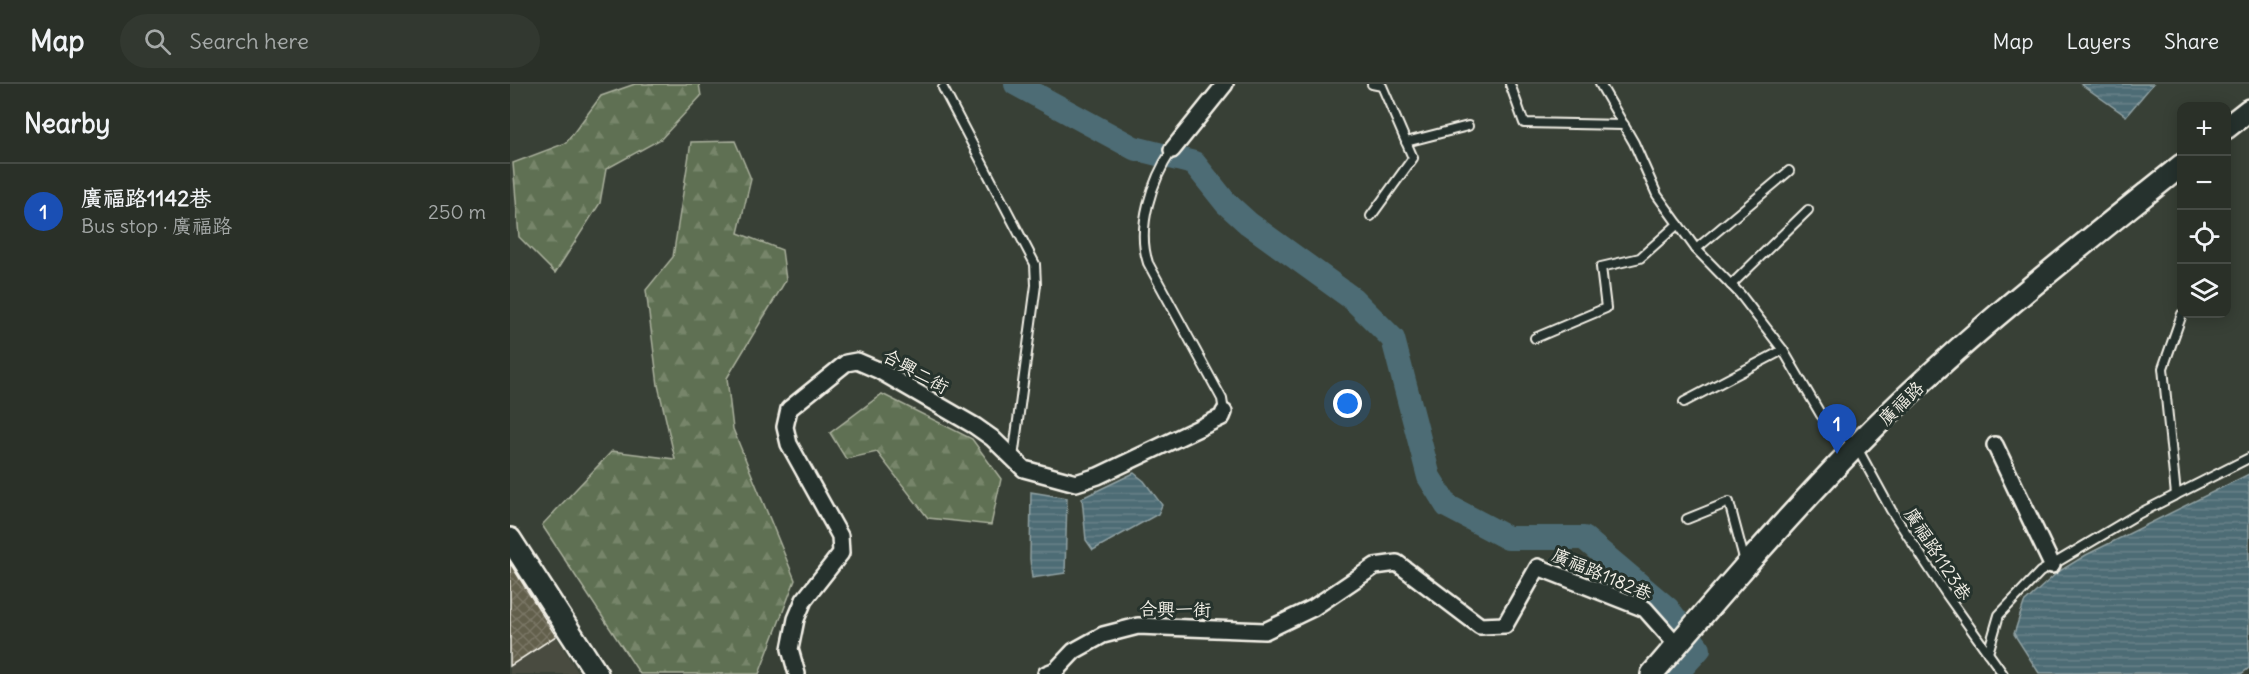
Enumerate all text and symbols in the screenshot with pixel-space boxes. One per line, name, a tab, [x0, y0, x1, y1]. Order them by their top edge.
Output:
search box	[120, 14, 540, 68]
text: Map	[30, 23, 84, 59]
icon: search	[141, 25, 174, 58]
text: Search here	[189, 27, 309, 55]
text: Map	[1993, 28, 2033, 55]
text: Layers	[2066, 28, 2131, 55]
text: Share	[2164, 28, 2219, 55]
map controls	[2177, 102, 2231, 318]
button: +	[2177, 102, 2231, 156]
text: Nearby	[24, 107, 110, 140]
button: −	[2177, 156, 2231, 210]
text: 廣福路1142巷	[81, 184, 211, 212]
text: 1	[40, 199, 47, 224]
text: 250 m	[428, 199, 486, 224]
button: locate	[2177, 210, 2231, 264]
text: Bus stop · 廣福路	[81, 213, 232, 238]
button: layers	[2177, 264, 2231, 318]
street label: 合興二街	[879, 343, 953, 399]
street label: 廣福路	[1874, 376, 1928, 430]
your location	[1333, 389, 1362, 418]
pin: 1	[1818, 404, 1856, 454]
street label: 廣福路1123巷	[1899, 503, 1977, 605]
street label: 廣福路1182巷	[1548, 543, 1656, 605]
street label: 合興一街	[1139, 597, 1211, 621]

